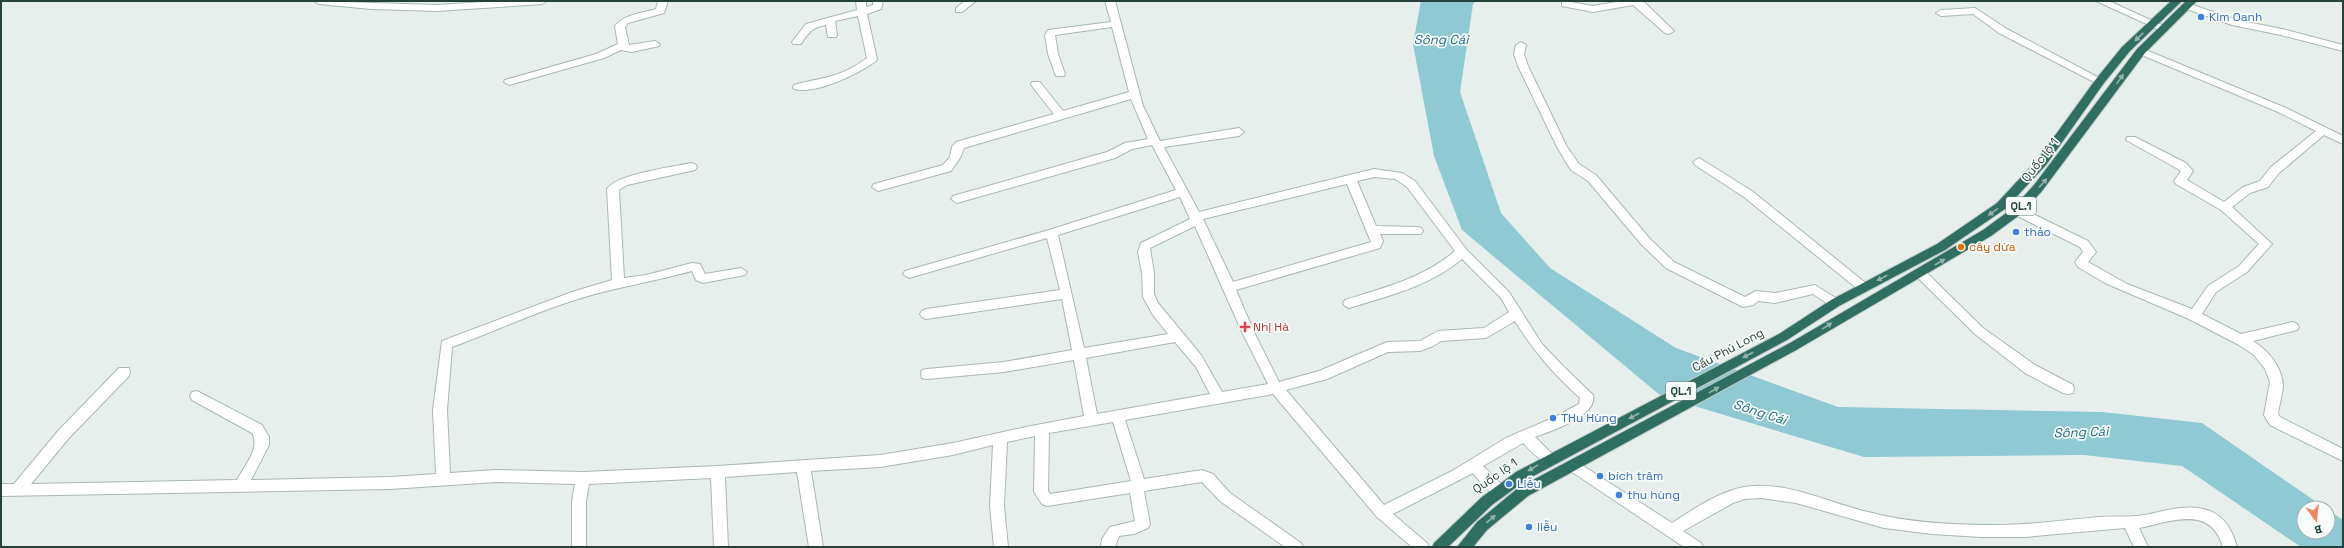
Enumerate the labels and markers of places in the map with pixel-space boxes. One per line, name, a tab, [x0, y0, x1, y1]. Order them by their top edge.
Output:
place label: Kim Oanh	[2209, 9, 2262, 25]
marker: Kim Oanh	[2196, 12, 2206, 22]
place label: thảo	[2024, 224, 2051, 240]
marker: thảo	[2011, 227, 2021, 237]
place label: cây dừa	[1969, 239, 2016, 255]
marker: cây dừa	[1956, 242, 1966, 252]
place label: Nhị Hà	[1253, 319, 1289, 335]
marker: Nhị Hà	[1240, 322, 1250, 332]
place label: THu Hùng	[1561, 410, 1617, 426]
marker: THu Hùng	[1548, 413, 1558, 423]
place label: bích trâm	[1608, 468, 1663, 484]
marker: bích trâm	[1595, 471, 1605, 481]
place label: Liễu	[1517, 476, 1541, 492]
marker: Liễu	[1504, 479, 1514, 489]
place label: thu hùng	[1627, 487, 1680, 503]
marker: thu hùng	[1614, 490, 1624, 500]
place label: liễu	[1537, 519, 1557, 535]
marker: liễu	[1524, 522, 1534, 532]

